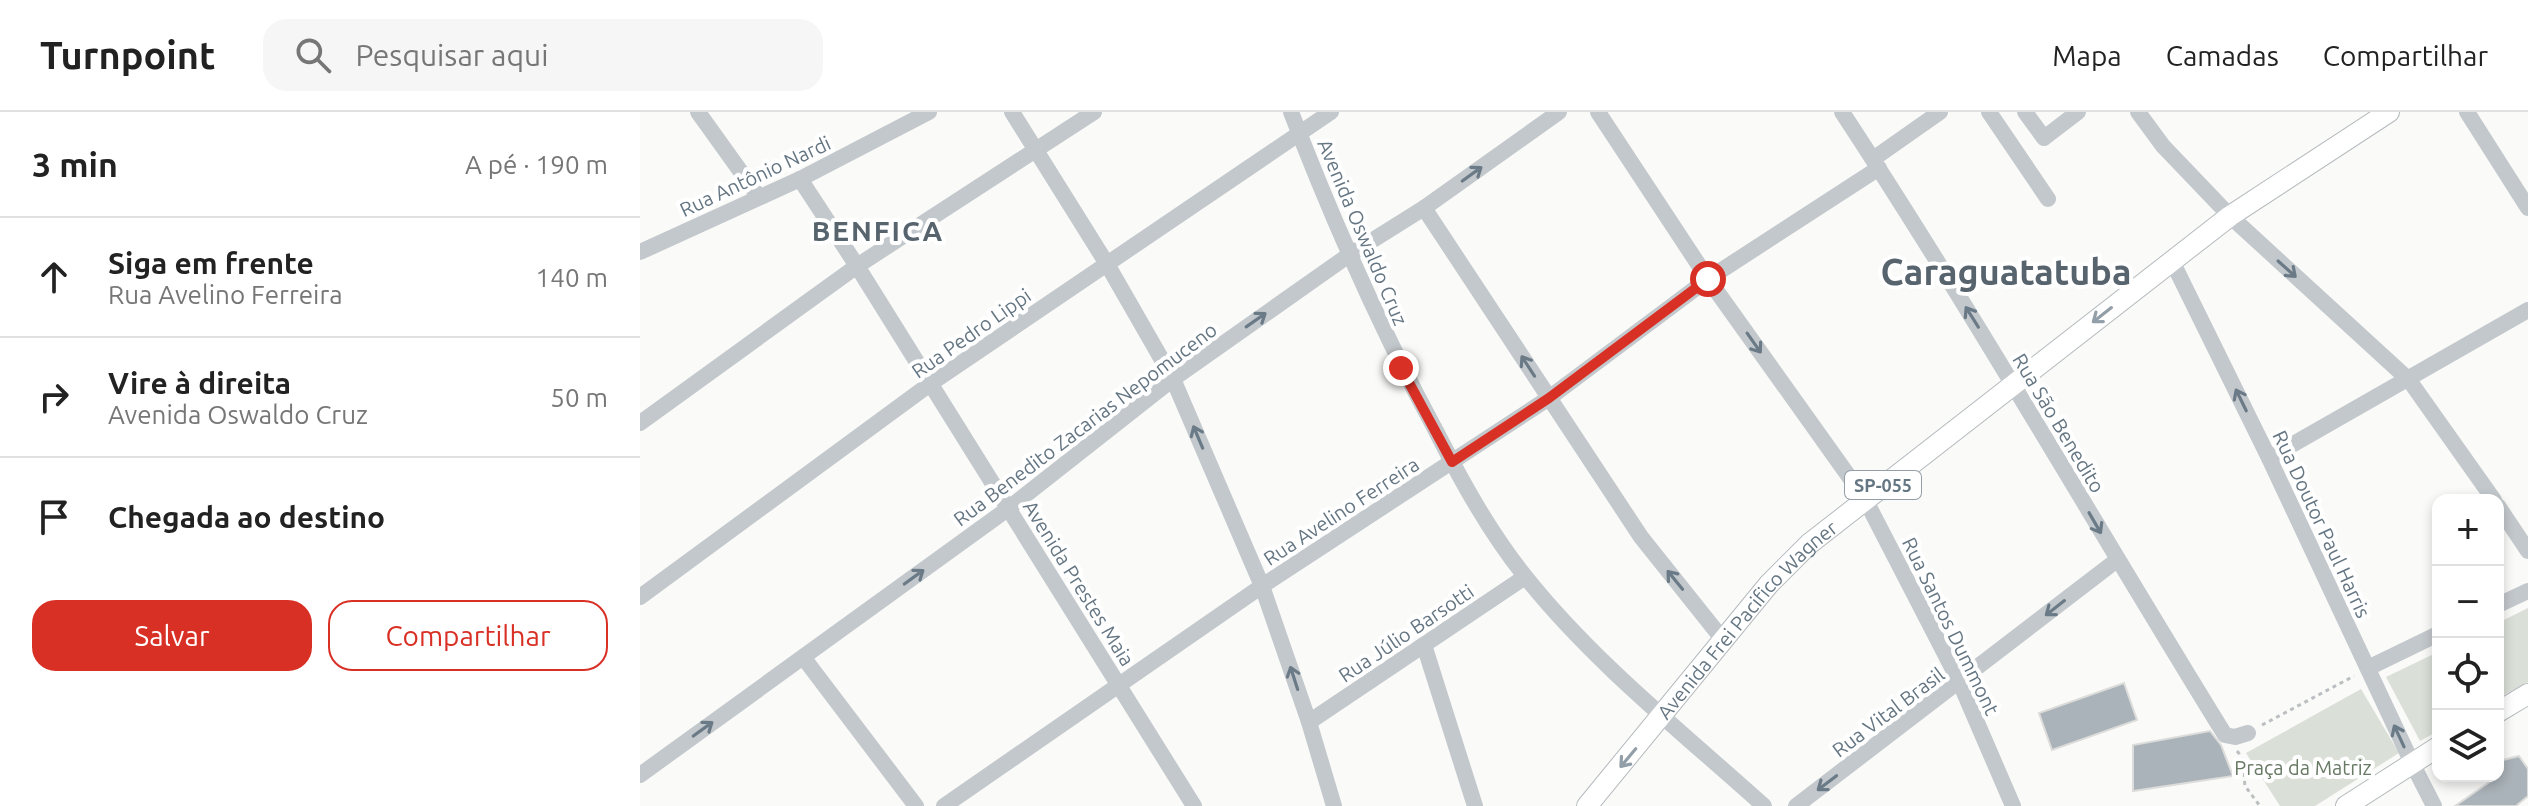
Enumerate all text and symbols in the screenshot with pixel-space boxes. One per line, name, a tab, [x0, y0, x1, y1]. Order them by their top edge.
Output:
search box	[263, 19, 823, 91]
icon: search	[291, 33, 335, 77]
text: Turnpoint	[40, 34, 215, 76]
text: Pesquisar aqui	[355, 38, 548, 72]
text: Mapa	[2052, 40, 2122, 71]
text: Camadas	[2166, 40, 2279, 71]
text: Compartilhar	[2323, 40, 2488, 71]
street label: Rua Antônio Nardi	[676, 131, 834, 221]
street label: Avenida Oswaldo Cruz	[1313, 135, 1413, 329]
text: 3 min	[32, 145, 118, 183]
text: A pé · 190 m	[465, 150, 608, 179]
one-way arrow	[1460, 166, 1482, 183]
district label: BENFICA	[812, 215, 944, 246]
text: Siga em frente	[108, 246, 314, 280]
district label: Caraguatatuba	[1881, 251, 2131, 292]
icon: ahead	[32, 255, 76, 299]
one-way arrow	[2277, 260, 2297, 278]
route start	[1690, 261, 1726, 297]
text: 140 m	[536, 263, 608, 292]
text: Rua Avelino Ferreira	[108, 280, 343, 309]
street label: Rua Pedro Lippi	[907, 283, 1035, 383]
one-way arrow	[1963, 306, 1979, 329]
one-way arrow	[2091, 307, 2113, 324]
one-way arrow	[1245, 312, 1267, 328]
street label: Rua Benedito Zacarias Nepomuceno	[949, 317, 1221, 531]
one-way arrow	[1746, 331, 1762, 353]
street label: Rua São Benedito	[2008, 349, 2110, 497]
route end	[1383, 350, 1419, 386]
one-way arrow	[1519, 355, 1535, 378]
text: Vire à direita	[108, 366, 291, 400]
icon: right	[32, 375, 76, 419]
text: 50 m	[550, 383, 608, 412]
one-way arrow	[2232, 389, 2247, 412]
text: Avenida Oswaldo Cruz	[108, 400, 368, 429]
one-way arrow	[1189, 425, 1204, 450]
street label: Rua Doutor Paul Harris	[2268, 427, 2376, 621]
street label: Rua Avelino Ferreira	[1259, 452, 1423, 570]
road number: SP-055	[1845, 471, 1921, 499]
map controls	[2432, 494, 2504, 782]
button: +	[2432, 494, 2504, 566]
icon: arrive	[32, 495, 76, 539]
street label: Avenida Prestes Maia	[1019, 496, 1139, 670]
text: Chegada ao destino	[108, 500, 385, 534]
one-way arrow	[2087, 511, 2103, 534]
street label: Avenida Frei Pacifico Wagner	[1652, 515, 1841, 723]
street label: Rua Santos Dummont	[1898, 533, 2004, 719]
button: −	[2432, 566, 2504, 638]
one-way arrow	[903, 569, 924, 586]
one-way arrow	[1666, 570, 1684, 591]
street label: Rua Júlio Barsotti	[1334, 579, 1478, 687]
one-way arrow	[2045, 599, 2066, 616]
button: Salvar	[32, 600, 312, 671]
button: Compartilhar	[328, 600, 608, 671]
button: locate	[2432, 638, 2504, 710]
street label: Rua Vital Brasil	[1827, 662, 1949, 762]
one-way arrow	[1286, 666, 1301, 691]
button: layers	[2432, 710, 2504, 782]
one-way arrow	[692, 721, 714, 737]
one-way arrow	[2391, 725, 2406, 749]
one-way arrow	[1619, 747, 1637, 768]
park label: Praça da Matriz	[2234, 756, 2372, 779]
one-way arrow	[1817, 775, 1838, 792]

